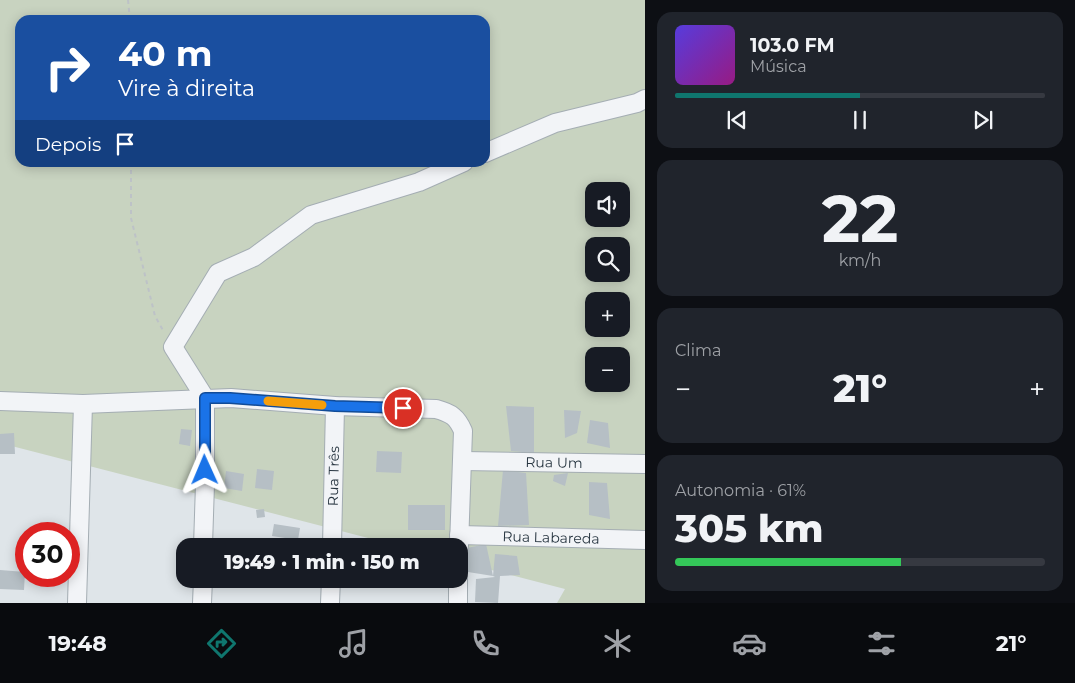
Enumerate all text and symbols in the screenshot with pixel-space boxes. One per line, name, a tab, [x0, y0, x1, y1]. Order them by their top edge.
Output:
text: 40 m	[118, 32, 213, 75]
text: 103.0 FM	[750, 34, 835, 57]
icon: right	[35, 35, 100, 100]
text: Música	[750, 57, 807, 76]
text: Vire à direita	[118, 75, 255, 102]
icon: previous	[723, 106, 751, 134]
icon: pause	[846, 106, 874, 134]
icon: next	[969, 106, 997, 134]
icon: arrive	[111, 130, 139, 158]
text: Depois	[35, 133, 101, 156]
text: 22	[822, 179, 898, 258]
map controls	[585, 182, 630, 392]
button: sound	[585, 182, 630, 227]
button: search	[585, 237, 630, 282]
text: km/h	[839, 251, 881, 270]
button: +	[585, 292, 630, 337]
text: Clima	[675, 341, 721, 360]
button: −	[585, 347, 630, 392]
text: 21°	[833, 365, 887, 412]
text: −	[675, 372, 691, 406]
text: +	[1029, 372, 1045, 406]
pin	[382, 387, 424, 429]
icon: arrive	[389, 394, 417, 422]
position arrow	[178, 443, 230, 495]
street label: Rua Três	[324, 446, 343, 506]
street label: Rua Um	[525, 453, 583, 472]
text: Autonomia · 61%	[675, 481, 806, 500]
text: 305 km	[675, 505, 823, 552]
speed limit sign: 30	[15, 522, 80, 587]
street label: Rua Labareda	[502, 527, 600, 548]
text: 19:49 · 1 min · 150 m	[224, 551, 420, 574]
icon: directions	[204, 626, 239, 661]
icon: music	[336, 626, 371, 661]
icon: phone	[468, 626, 503, 661]
icon: climate	[600, 626, 635, 661]
icon: car	[732, 626, 767, 661]
icon: filters	[864, 626, 899, 661]
text: 19:48	[48, 630, 107, 657]
text: 21°	[996, 630, 1027, 657]

